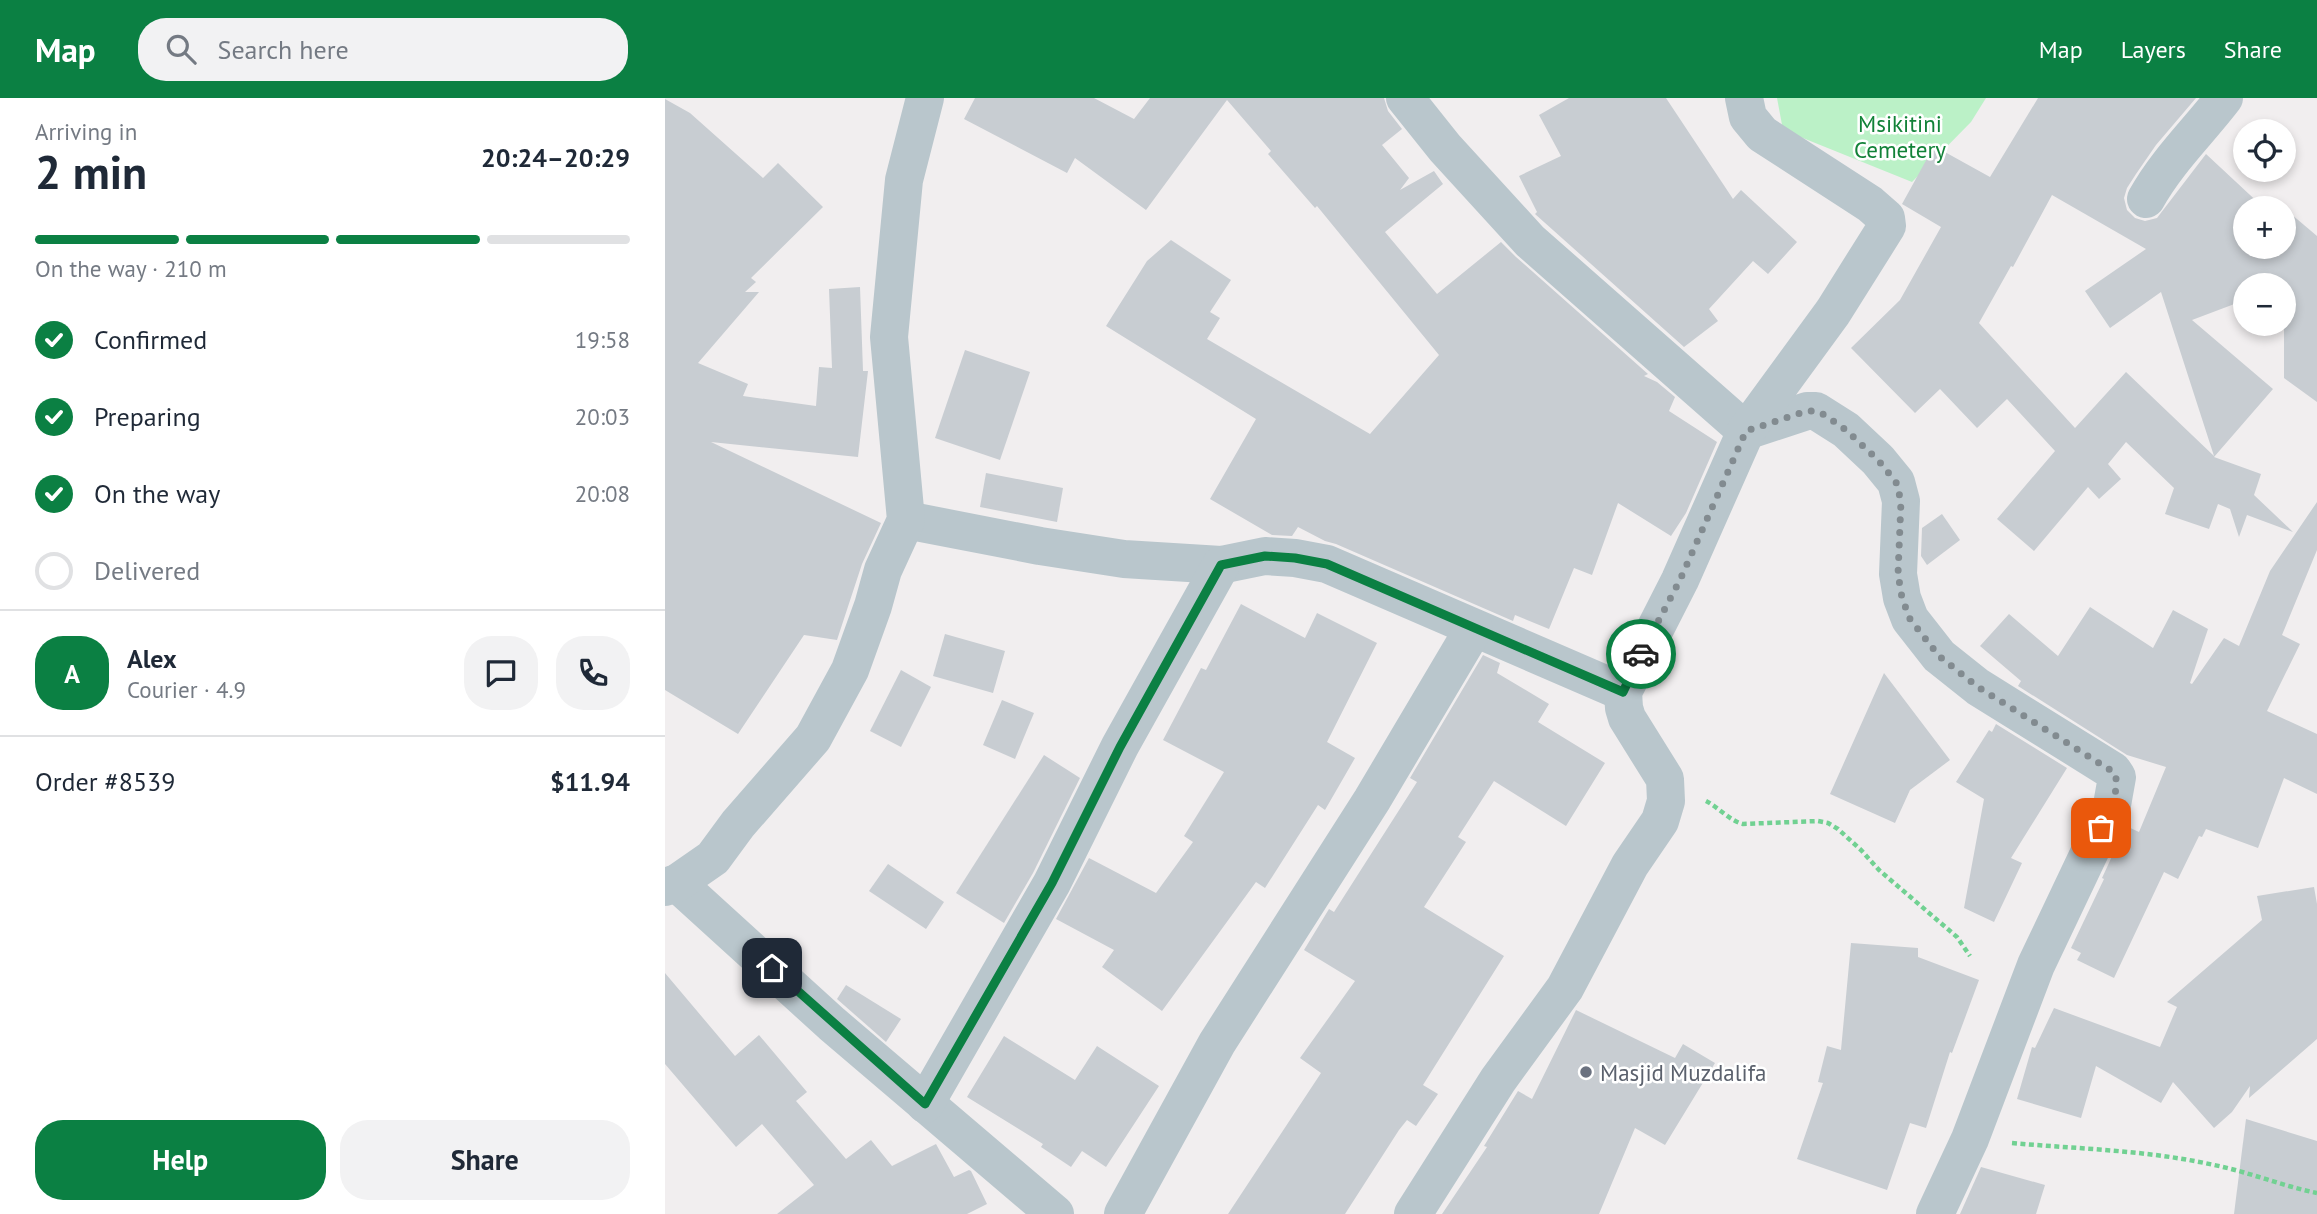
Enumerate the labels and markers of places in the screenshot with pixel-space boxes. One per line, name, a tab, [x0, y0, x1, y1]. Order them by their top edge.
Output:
pin	[2071, 798, 2131, 858]
pin	[742, 938, 802, 998]
place label: Masjid Muzdalifa	[1600, 1058, 1766, 1087]
marker: Masjid Muzdalifa	[1578, 1064, 1594, 1080]

